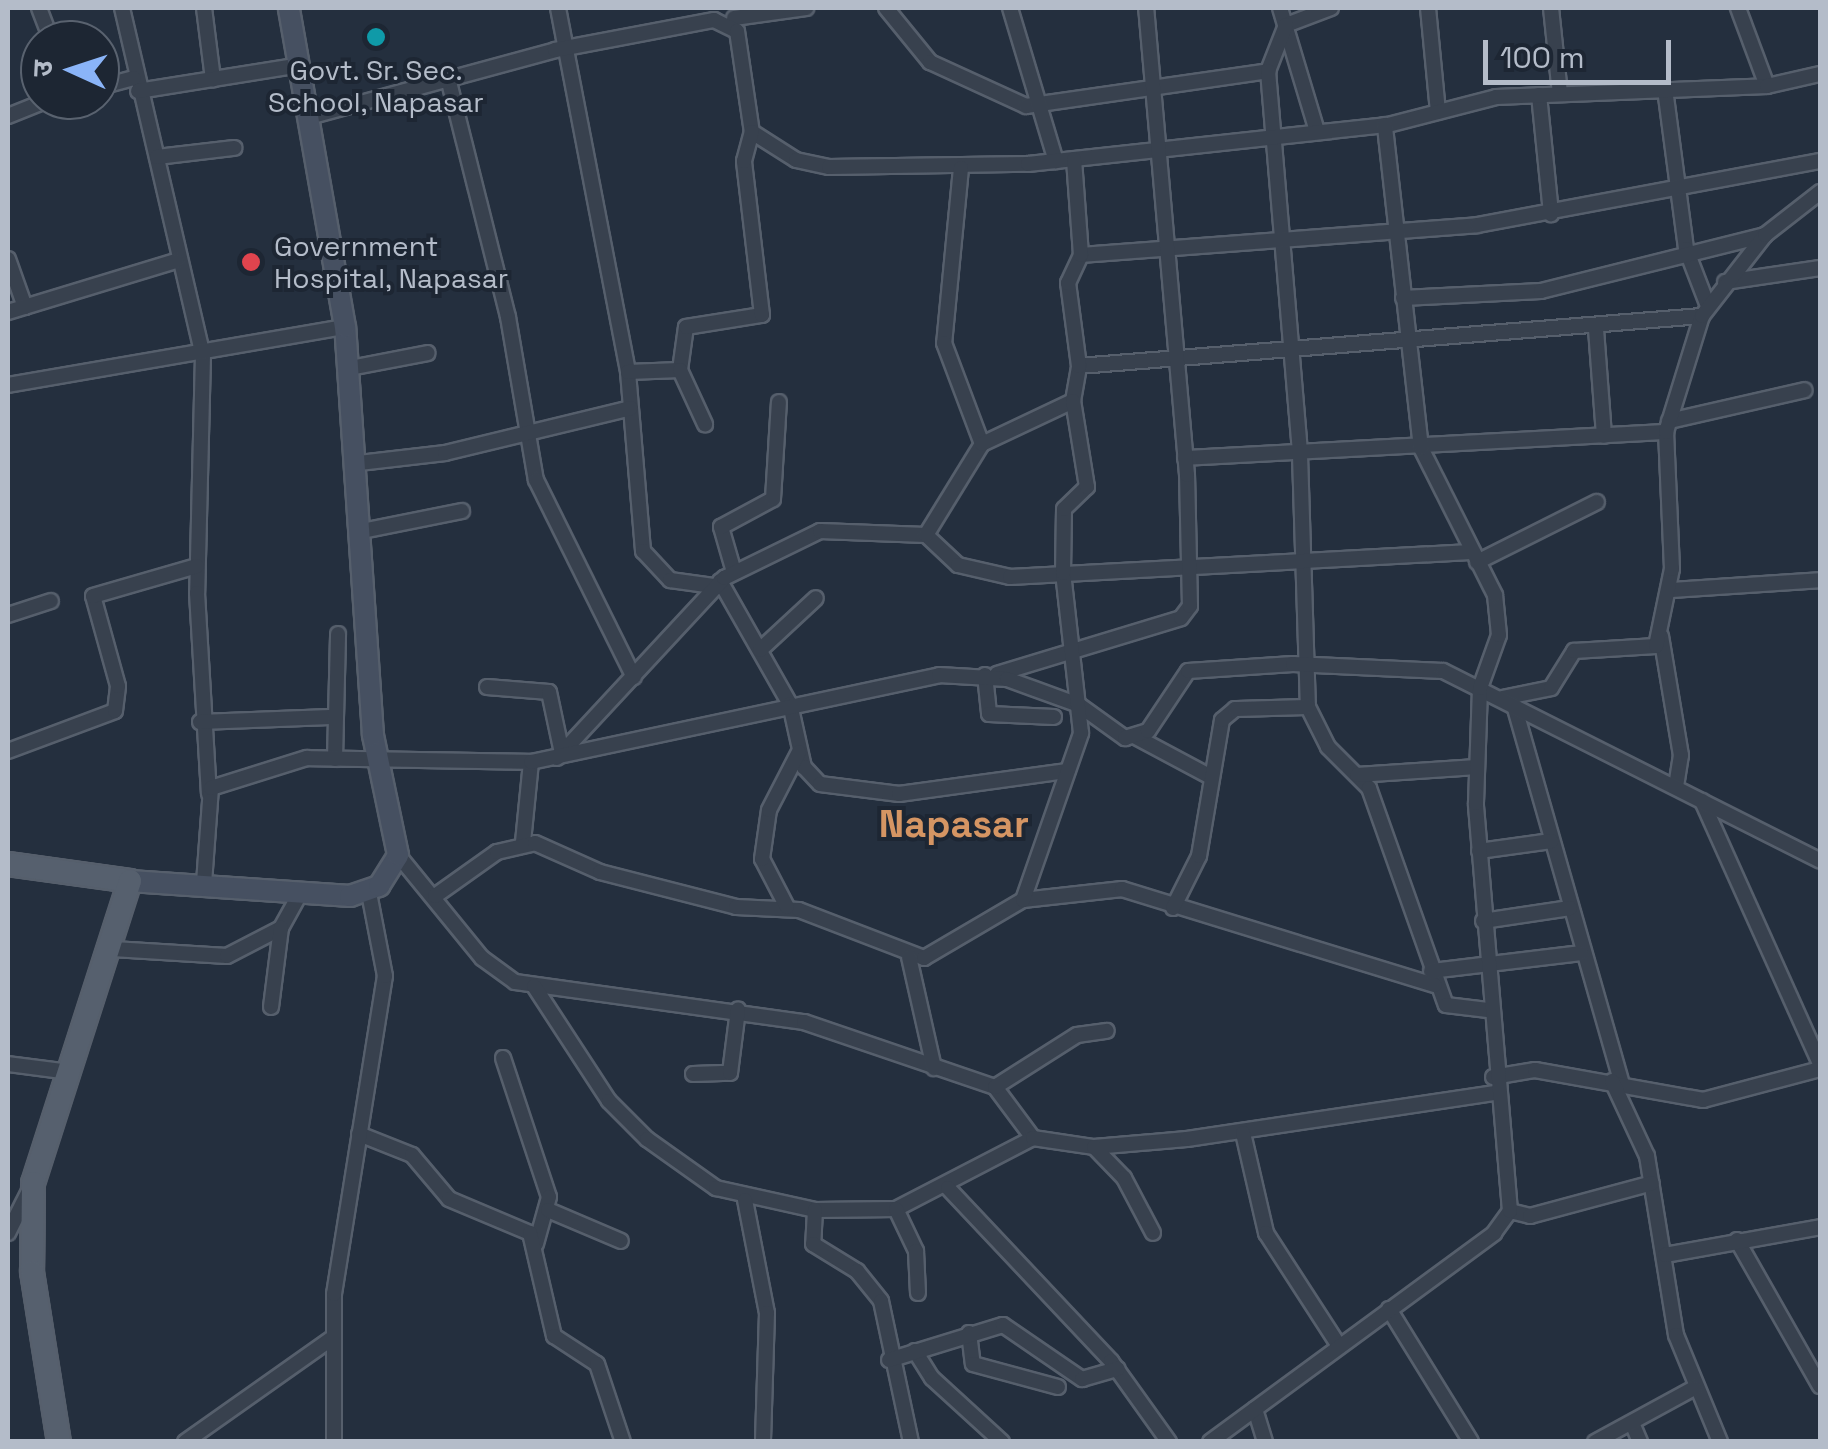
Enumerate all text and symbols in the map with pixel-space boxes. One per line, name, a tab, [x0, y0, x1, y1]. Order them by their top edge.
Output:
north arrow	[20, 20, 120, 120]
scale bar	[1488, 20, 1676, 82]
marker: Govt. Sr. Sec. School, Napasar	[365, 26, 387, 48]
text: 100 m	[1500, 38, 1585, 77]
place label: Govt. Sr. Sec. School, Napasar	[268, 53, 484, 119]
text: उ	[24, 59, 60, 78]
place label: Government Hospital, Napasar	[274, 229, 509, 295]
marker: Government Hospital, Napasar	[238, 249, 264, 275]
district label: Napasar	[879, 802, 1029, 848]

